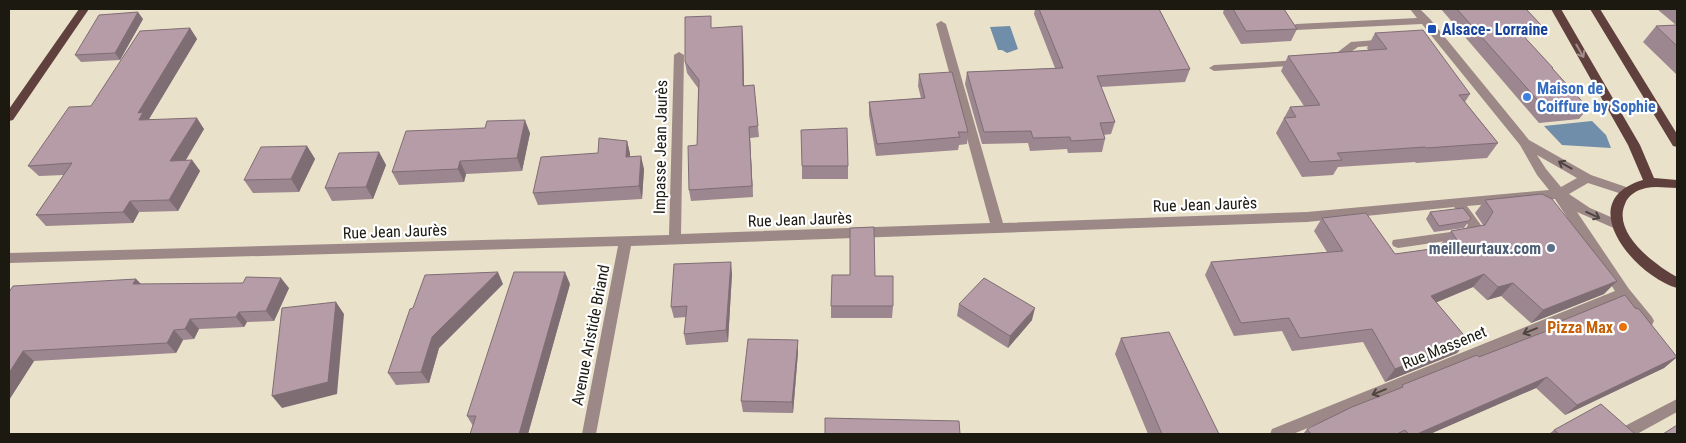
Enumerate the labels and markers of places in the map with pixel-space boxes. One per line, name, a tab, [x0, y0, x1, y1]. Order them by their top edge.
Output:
place label: Alsace- Lorraine	[1442, 20, 1548, 39]
marker: Alsace- Lorraine	[1426, 23, 1438, 35]
place label: Maison de Coiffure by Sophie	[1537, 79, 1656, 116]
marker: Maison de Coiffure by Sophie	[1521, 91, 1533, 103]
place label: meilleurtaux.com	[1429, 239, 1541, 258]
marker: meilleurtaux.com	[1545, 242, 1557, 254]
place label: Pizza Max	[1547, 318, 1614, 337]
marker: Pizza Max	[1617, 321, 1629, 333]

